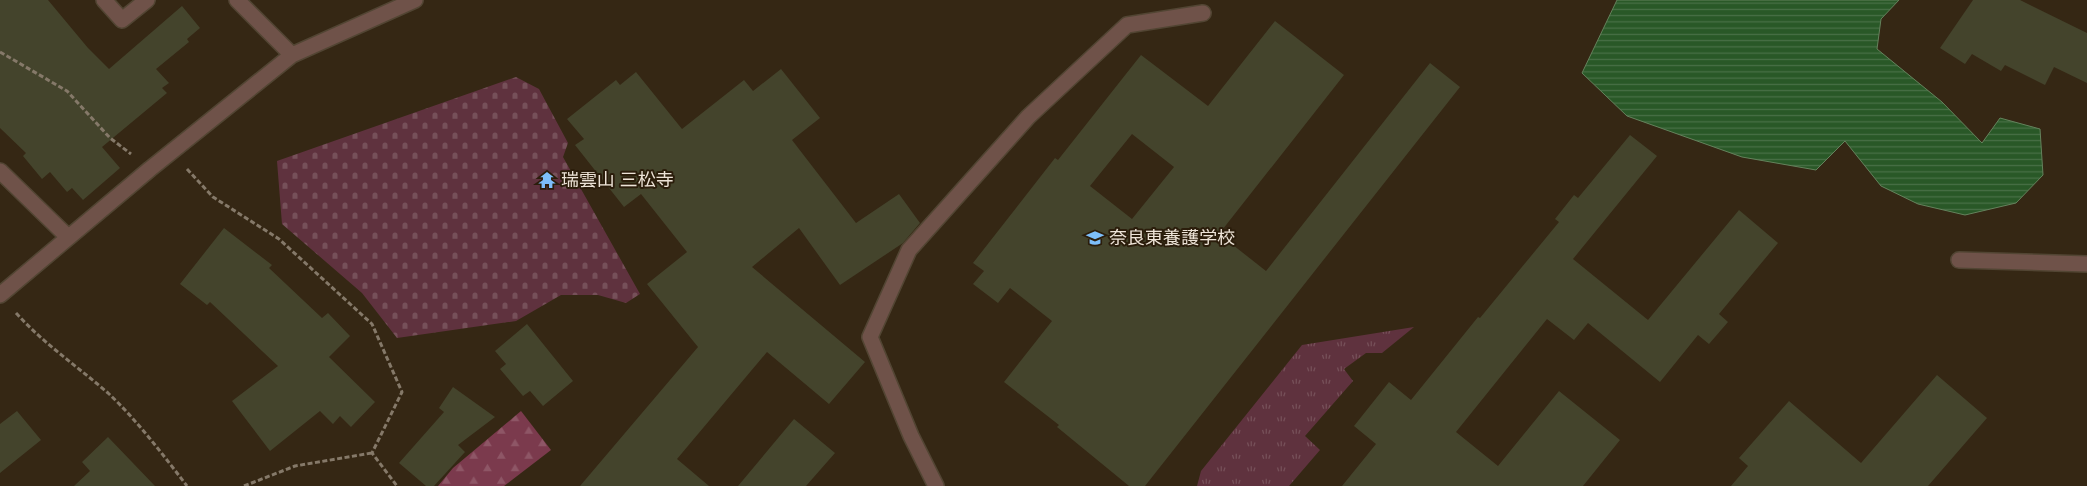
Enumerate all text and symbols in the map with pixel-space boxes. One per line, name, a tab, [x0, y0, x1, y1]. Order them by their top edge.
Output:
place label: 瑞雲山 三松寺	[561, 167, 674, 192]
temple icon: 瑞雲山 三松寺	[537, 170, 557, 190]
place label: 奈良東養護学校	[1109, 225, 1235, 250]
school or university icon: 奈良東養護学校	[1085, 228, 1105, 248]

